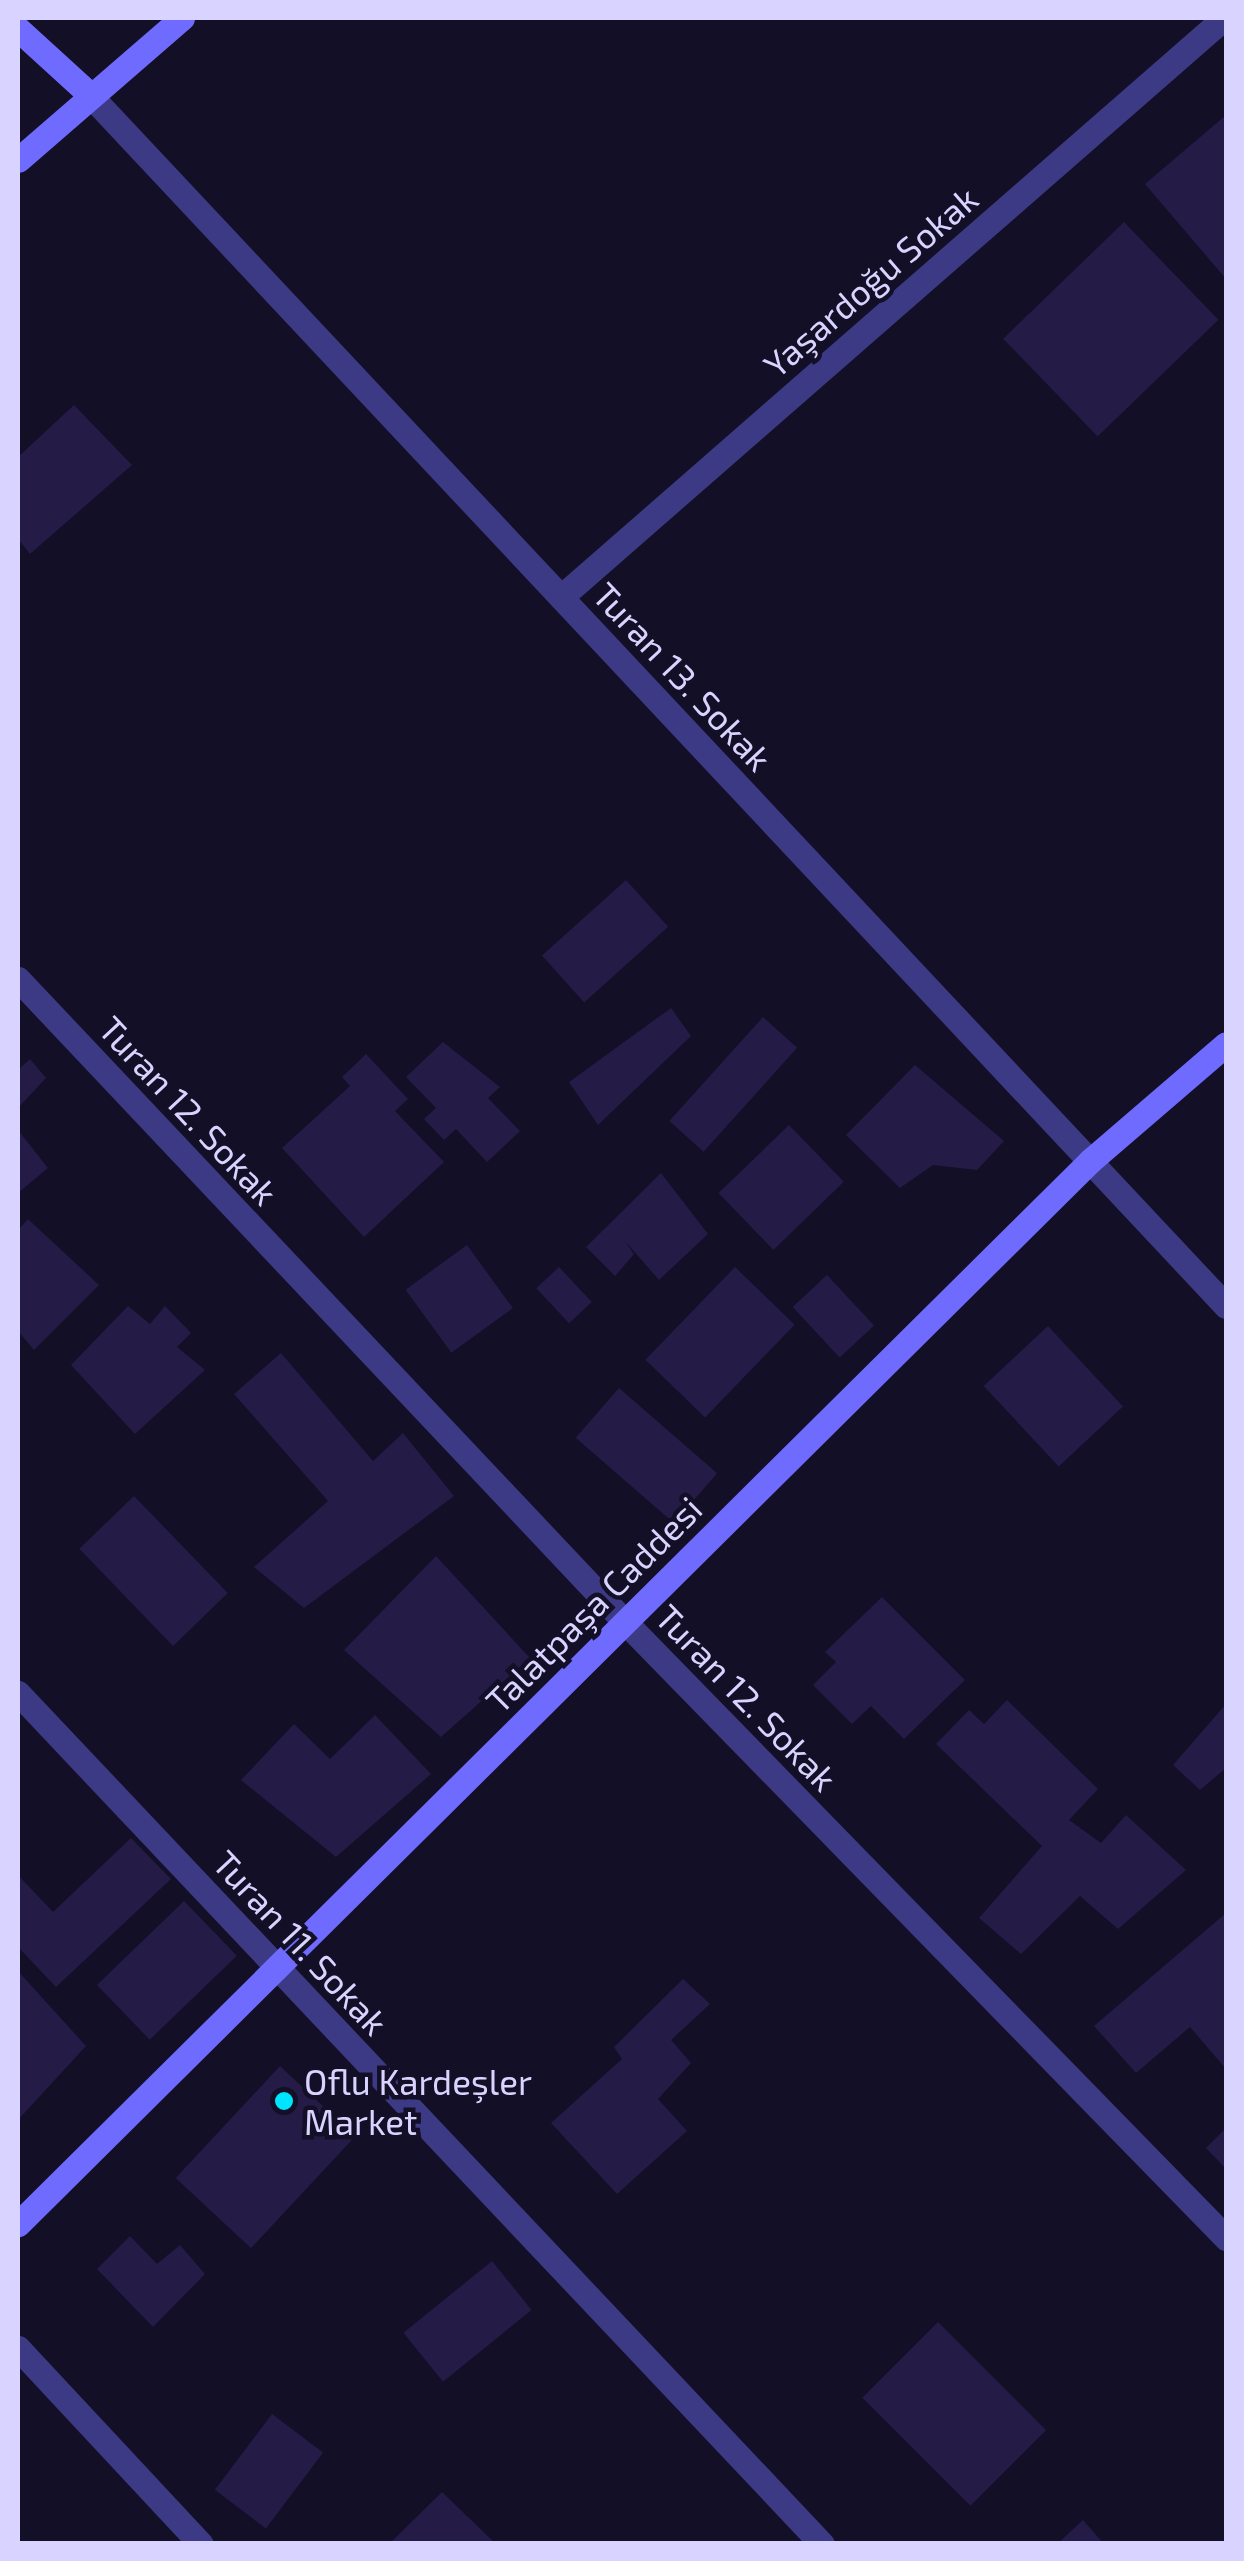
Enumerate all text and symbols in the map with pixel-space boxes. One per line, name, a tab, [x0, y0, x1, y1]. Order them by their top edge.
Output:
street label: Yaşardoğu Sokak	[755, 177, 985, 385]
street label: Turan 13. Sokak	[585, 573, 781, 779]
street label: Turan 12. Sokak	[91, 1007, 287, 1213]
street label: Talatpaşa Caddesi	[476, 1487, 710, 1721]
street label: Turan 12. Sokak	[648, 1595, 846, 1799]
street label: Turan 11. Sokak	[205, 1841, 397, 2043]
place label: Oflu Kardeşler Market	[304, 2060, 532, 2142]
marker: Oflu Kardeşler Market	[273, 2090, 295, 2112]

